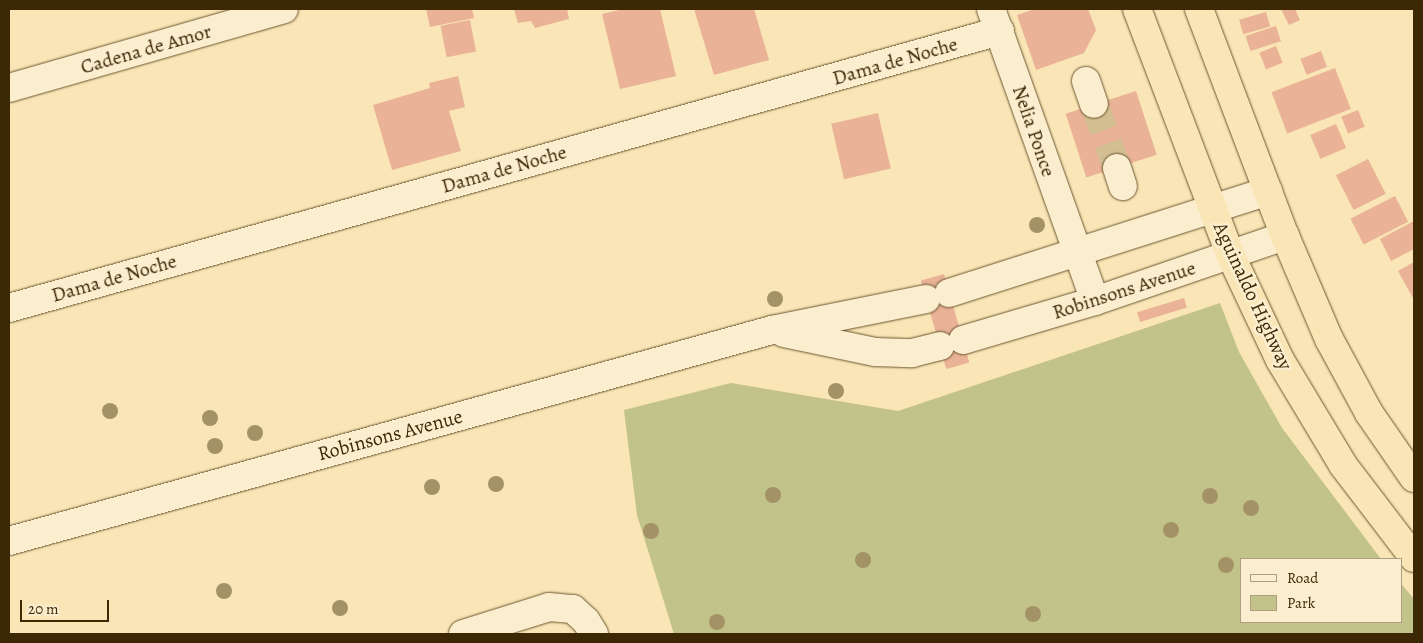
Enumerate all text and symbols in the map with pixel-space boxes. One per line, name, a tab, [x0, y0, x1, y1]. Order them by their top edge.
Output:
street label: Cadena de Amor	[78, 19, 214, 79]
street label: Dama de Noche	[830, 32, 960, 90]
street label: Nelia Ponce	[1007, 82, 1061, 180]
street label: Dama de Noche	[439, 140, 569, 198]
street label: Aguinaldo Highway	[1208, 218, 1298, 374]
street label: Dama de Noche	[49, 249, 179, 307]
street label: Robinsons Avenue	[1050, 256, 1198, 324]
street label: Robinsons Avenue	[315, 404, 465, 466]
legend	[1240, 558, 1403, 623]
text: Road	[1287, 568, 1318, 588]
scale bar	[22, 590, 111, 622]
text: Park	[1287, 593, 1315, 613]
text: 20 m	[28, 599, 59, 619]

